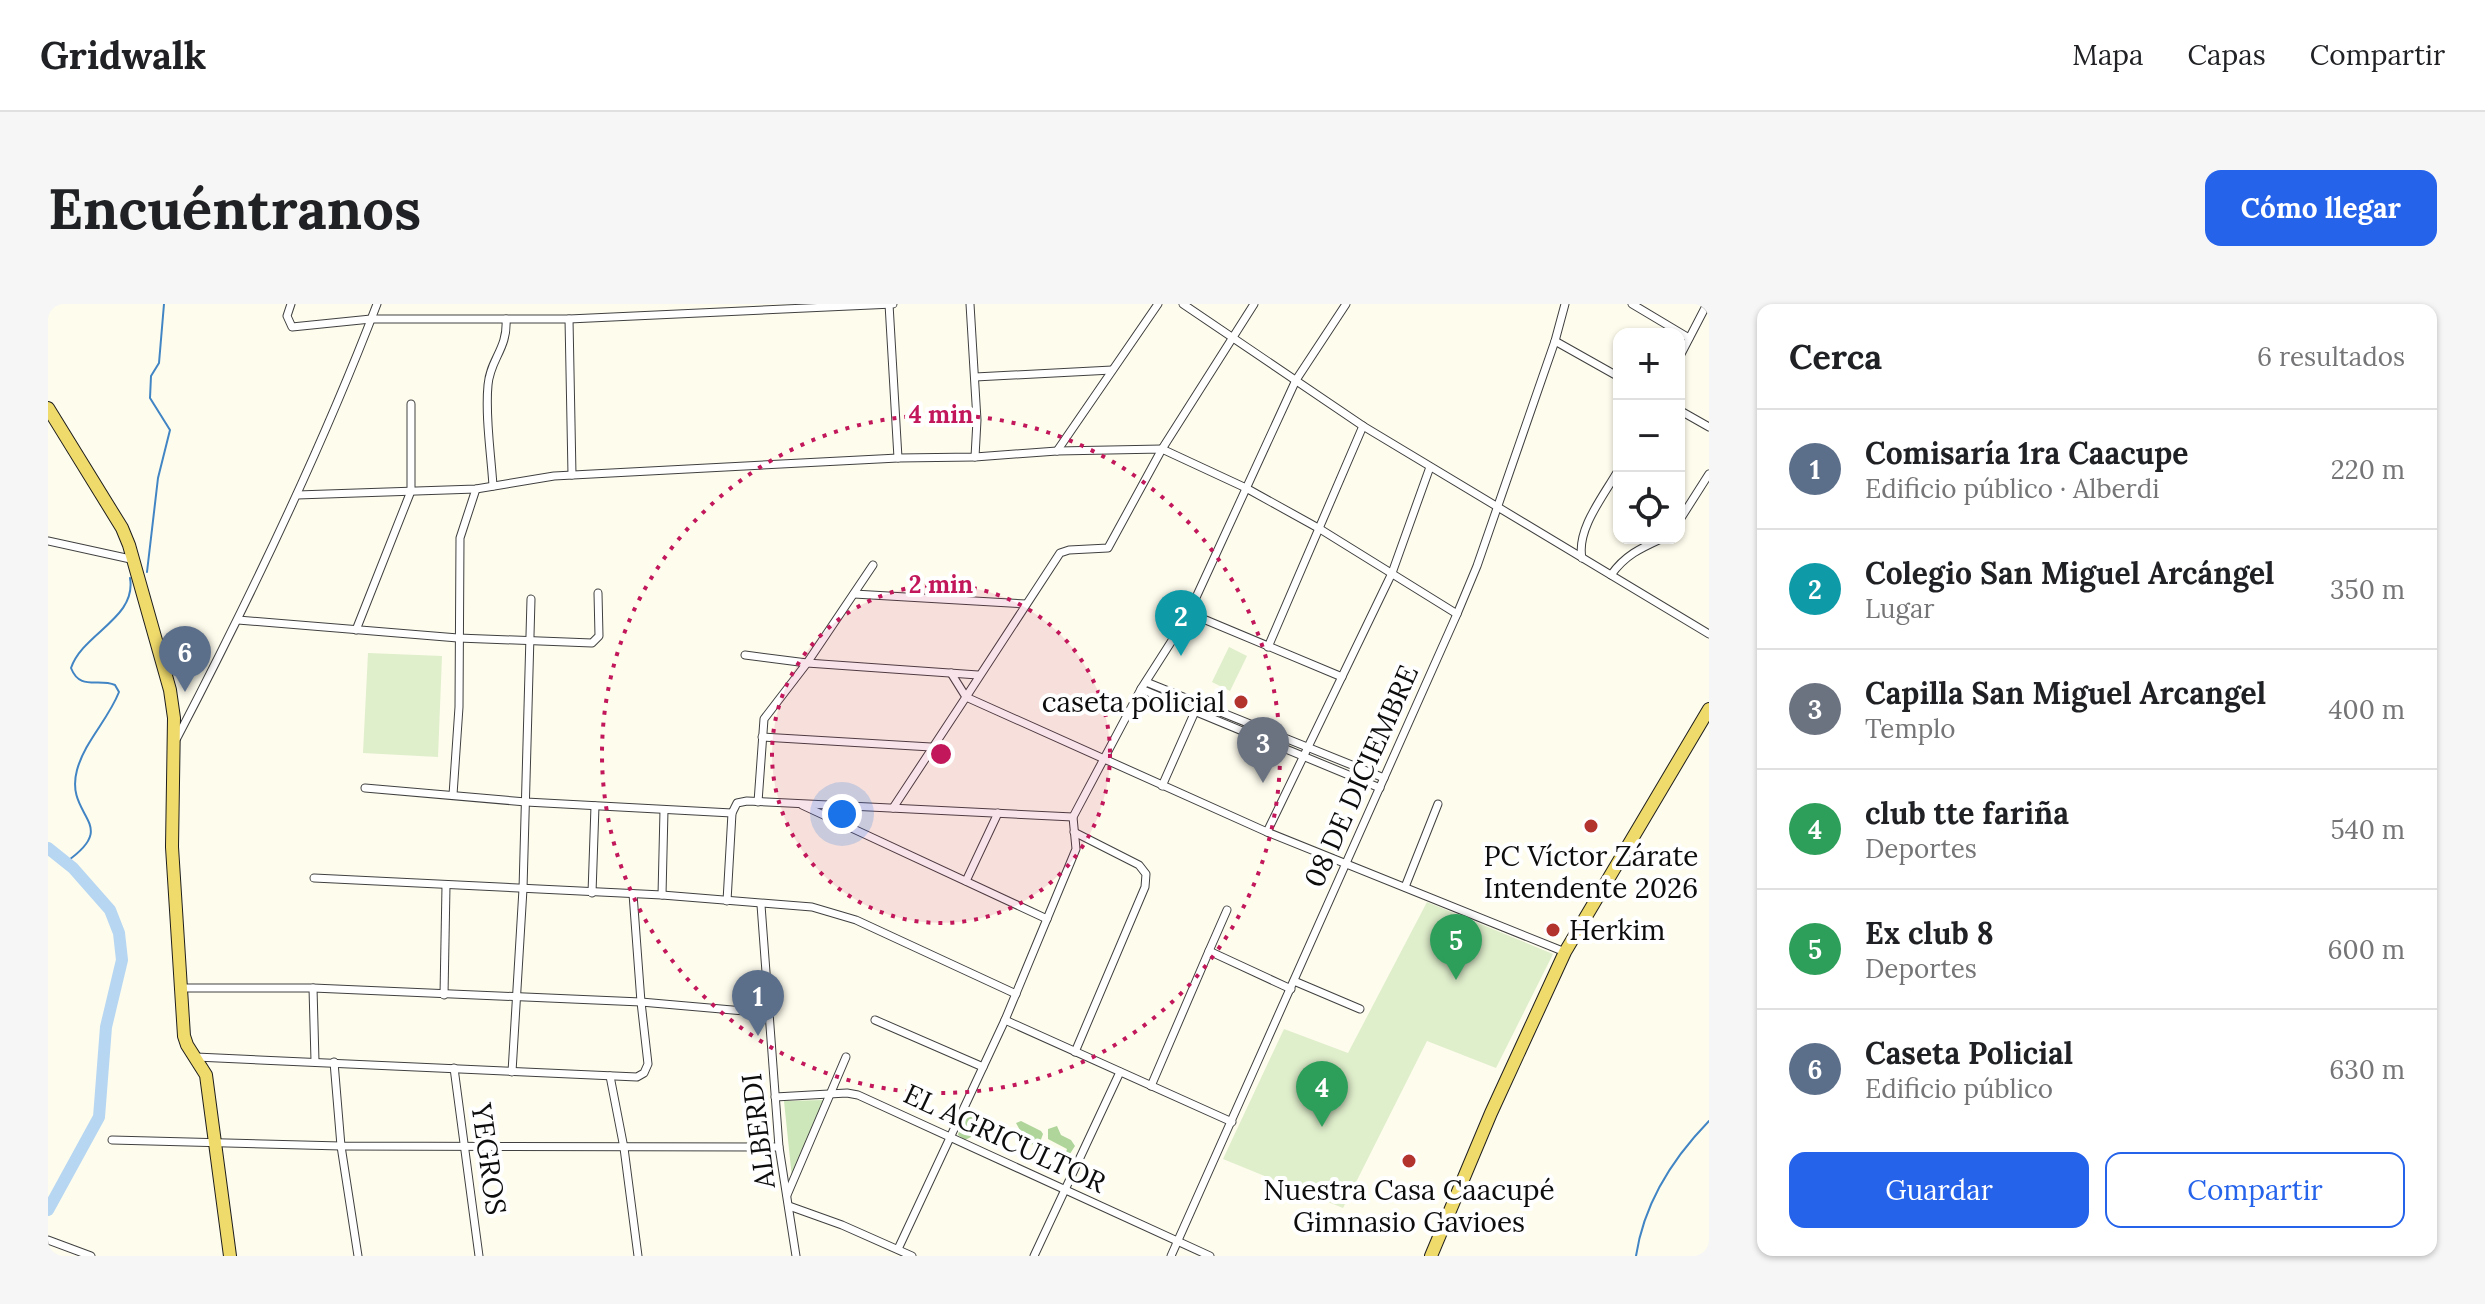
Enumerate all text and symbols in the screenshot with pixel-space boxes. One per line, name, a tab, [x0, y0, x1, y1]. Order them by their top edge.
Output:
text: Gridwalk	[40, 31, 206, 79]
text: Mapa	[2072, 37, 2144, 73]
text: Capas	[2188, 37, 2266, 73]
text: Compartir	[2310, 37, 2445, 73]
button: Cómo llegar	[2205, 170, 2437, 246]
text: Encuéntranos	[48, 173, 421, 244]
map controls	[1613, 328, 1685, 544]
button: +	[1613, 328, 1685, 400]
text: Cerca	[1789, 335, 1882, 378]
text: 6 resultados	[2257, 340, 2405, 373]
text: 4 min	[909, 399, 973, 430]
button: −	[1613, 400, 1685, 472]
text: Comisaría 1ra Caacupe	[1865, 434, 2189, 472]
text: 1	[1810, 453, 1820, 486]
text: 220 m	[2331, 453, 2405, 486]
button: locate	[1613, 472, 1685, 544]
text: Edificio público · Alberdi	[1865, 472, 2160, 505]
text: Colegio San Miguel Arcángel	[1865, 554, 2274, 592]
text: 2 min	[909, 569, 973, 600]
text: 2	[1808, 573, 1822, 606]
text: 350 m	[2330, 573, 2405, 606]
pin: 2	[1155, 590, 1207, 656]
text: Lugar	[1865, 592, 1935, 625]
pin: 6	[159, 626, 211, 692]
street label: 08 DE DICIEMBRE	[1296, 659, 1426, 893]
text: Capilla San Miguel Arcangel	[1865, 674, 2266, 712]
place label: caseta policial	[1042, 684, 1225, 720]
marker: caseta policial	[1232, 693, 1250, 711]
text: 3	[1808, 693, 1822, 726]
text: 400 m	[2329, 693, 2405, 726]
text: Templo	[1865, 712, 1956, 745]
pin: 3	[1237, 717, 1289, 783]
centre of rings	[927, 740, 955, 768]
your location	[822, 794, 862, 834]
text: club tte fariña	[1865, 794, 2069, 832]
text: 4	[1808, 813, 1822, 846]
text: 540 m	[2331, 813, 2405, 846]
marker: PC Víctor Zárate Intendente 2026	[1582, 817, 1600, 835]
text: Deportes	[1865, 832, 1977, 865]
place label: PC Víctor Zárate Intendente 2026	[1484, 838, 1698, 906]
place label: Herkim	[1569, 912, 1665, 948]
pin: 5	[1430, 914, 1482, 980]
text: Ex club 8	[1865, 914, 1994, 952]
marker: Herkim	[1544, 921, 1562, 939]
text: 5	[1808, 933, 1822, 966]
text: 600 m	[2328, 933, 2405, 966]
text: Deportes	[1865, 952, 1977, 985]
pin: 1	[732, 970, 784, 1036]
text: Caseta Policial	[1865, 1034, 2073, 1072]
text: 6	[1808, 1053, 1822, 1086]
text: 630 m	[2329, 1053, 2405, 1086]
pin: 4	[1296, 1061, 1348, 1127]
street label: ALBERDI	[733, 1071, 783, 1192]
text: Edificio público	[1865, 1072, 2053, 1105]
street label: EL AGRICULTOR	[898, 1075, 1112, 1201]
street label: YEGROS	[463, 1100, 515, 1217]
marker: Nuestra Casa Caacupé Gimnasio Gavioes	[1400, 1152, 1418, 1170]
button: Guardar	[1789, 1152, 2089, 1228]
button: Compartir	[2105, 1152, 2405, 1228]
place label: Nuestra Casa Caacupé Gimnasio Gavioes	[1263, 1172, 1555, 1240]

